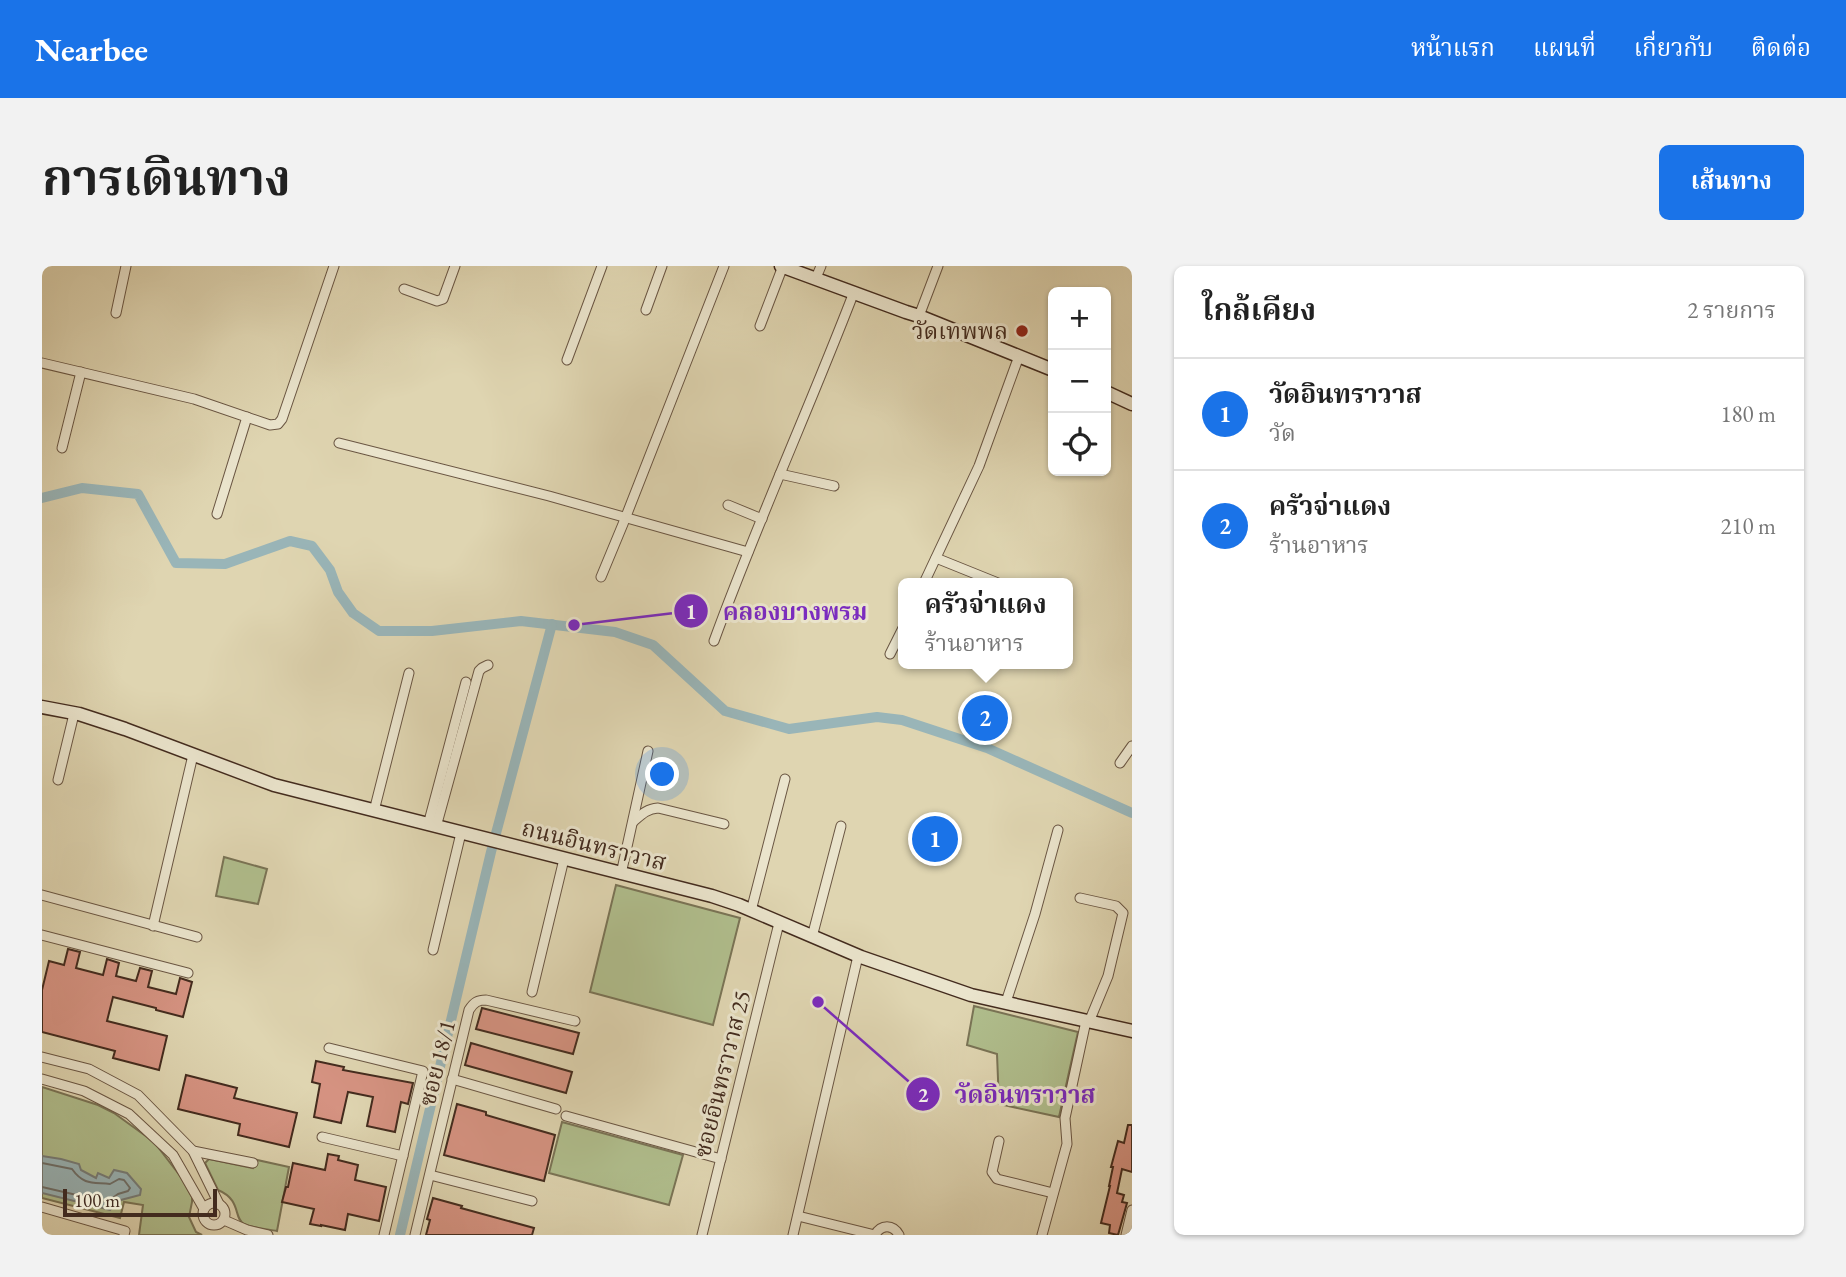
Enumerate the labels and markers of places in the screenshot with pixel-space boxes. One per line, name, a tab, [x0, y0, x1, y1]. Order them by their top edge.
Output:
place label: วัดเทพพล	[912, 316, 1008, 346]
marker: วัดเทพพล	[1014, 323, 1030, 339]
callout: คลองบางพรม	[674, 589, 881, 634]
pin: 2	[962, 692, 1008, 744]
pin: 1	[912, 813, 958, 865]
callout: วัดอินทราวาส	[906, 1072, 1109, 1117]

